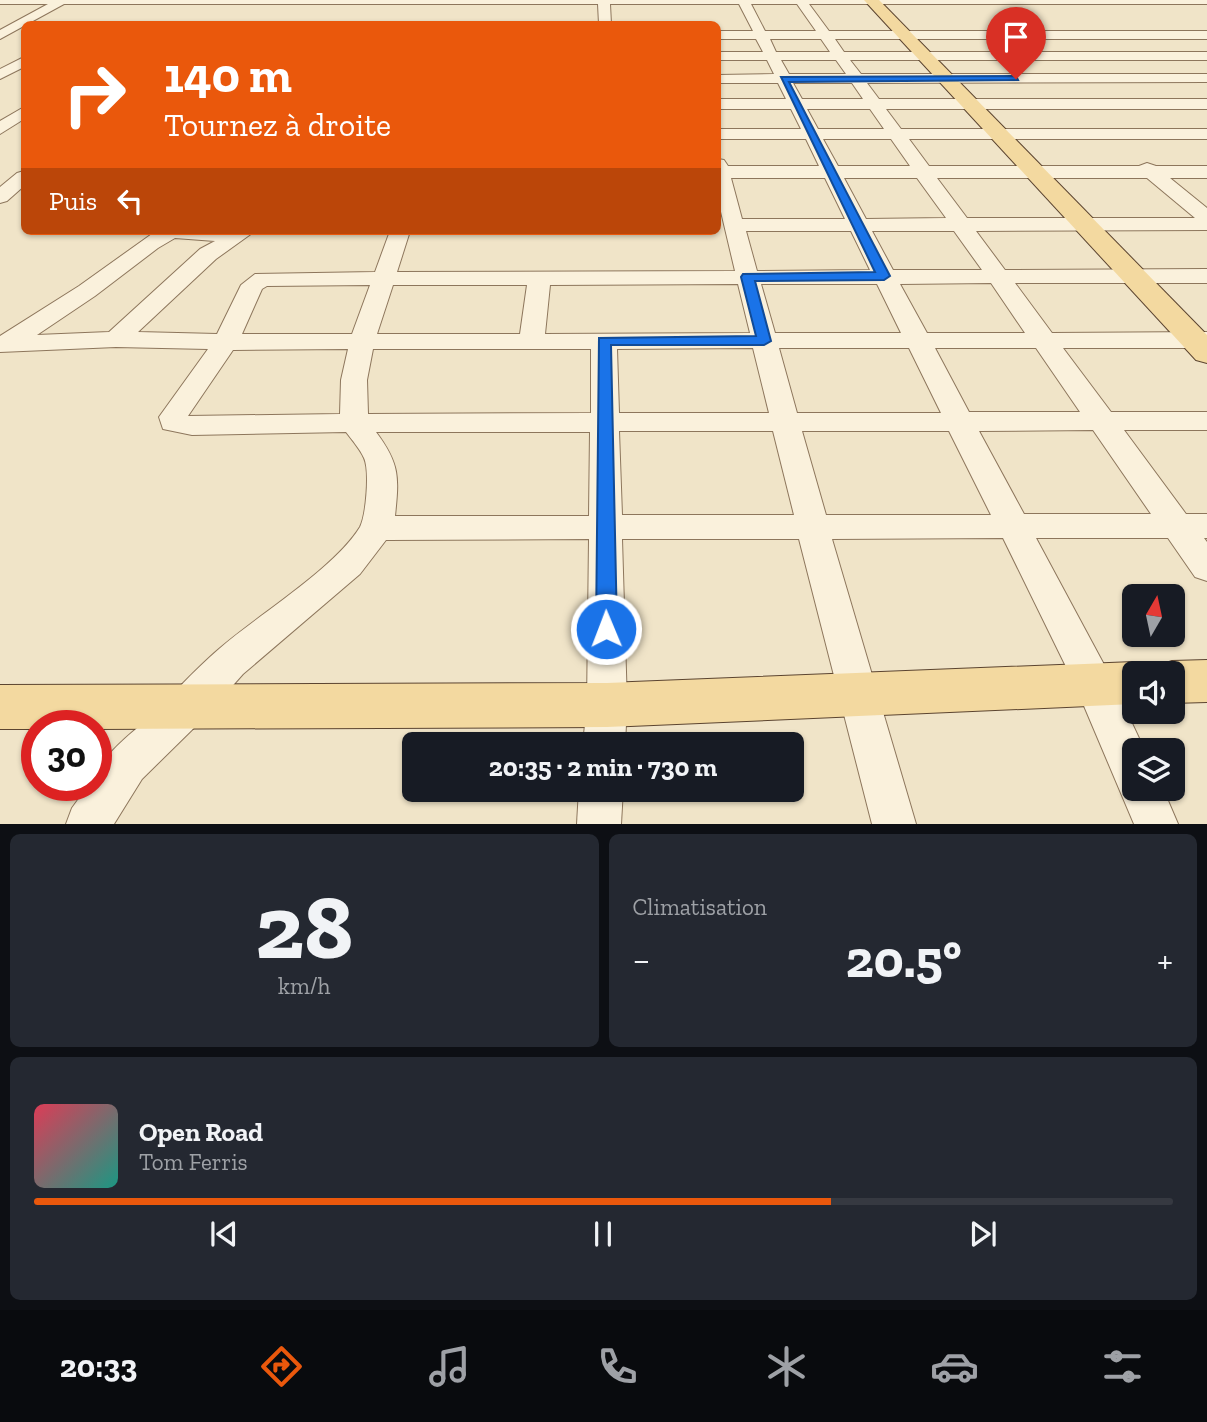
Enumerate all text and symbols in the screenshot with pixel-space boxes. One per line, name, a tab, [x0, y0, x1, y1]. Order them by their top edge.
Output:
pin	[986, 7, 1046, 79]
icon: arrive	[997, 18, 1035, 56]
text: 140 m	[164, 46, 292, 105]
icon: right	[49, 49, 140, 140]
text: Tournez à droite	[164, 106, 391, 144]
icon: left	[111, 182, 149, 220]
text: Puis	[49, 185, 97, 217]
north arrow	[1122, 584, 1185, 648]
map controls	[1122, 584, 1185, 801]
position arrow	[569, 592, 643, 666]
button: sound	[1122, 661, 1185, 724]
speed limit sign: 30	[21, 710, 112, 801]
button: layers	[1122, 738, 1185, 801]
text: 20:35 · 2 min · 730 m	[489, 751, 717, 783]
text: 28	[255, 872, 353, 981]
text: Climatisation	[633, 893, 767, 921]
text: 20.5°	[846, 928, 962, 990]
text: −	[633, 937, 650, 983]
text: +	[1157, 937, 1173, 983]
text: km/h	[278, 972, 331, 1000]
text: Open Road	[139, 1116, 263, 1148]
text: Tom Ferris	[139, 1148, 248, 1176]
icon: previous	[205, 1215, 243, 1253]
icon: pause	[584, 1215, 622, 1253]
icon: next	[964, 1215, 1002, 1253]
icon: directions	[257, 1342, 306, 1391]
icon: music	[425, 1342, 474, 1391]
icon: phone	[593, 1342, 642, 1391]
icon: climate	[762, 1342, 811, 1391]
icon: car	[930, 1342, 979, 1391]
icon: filters	[1098, 1342, 1147, 1391]
text: 20:33	[60, 1347, 137, 1385]

